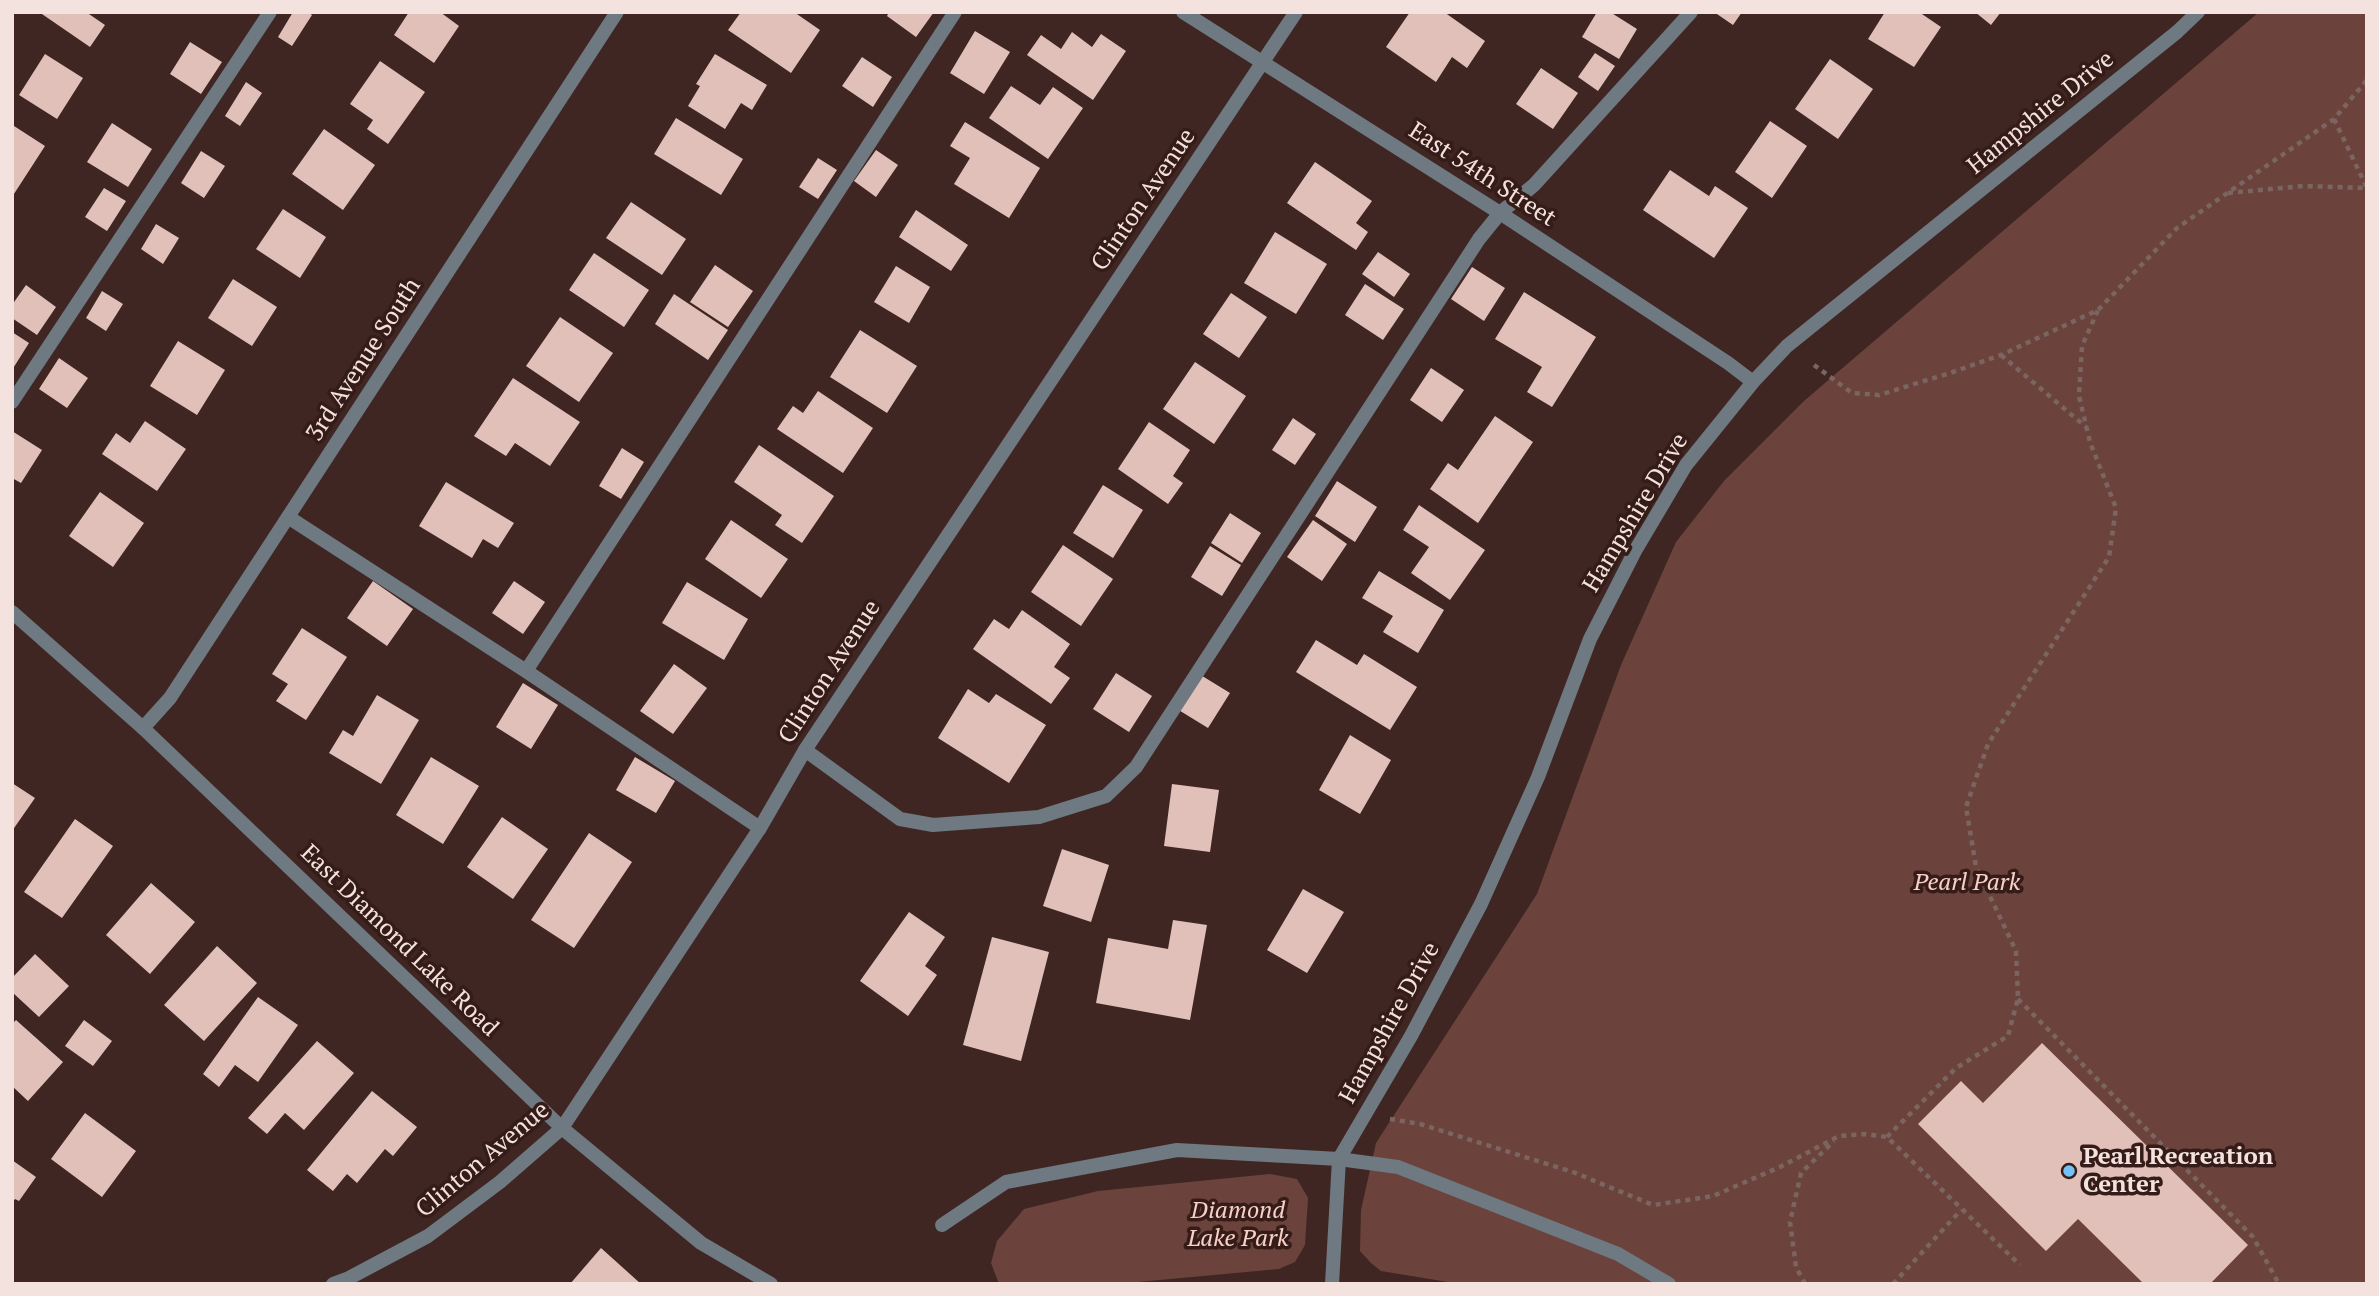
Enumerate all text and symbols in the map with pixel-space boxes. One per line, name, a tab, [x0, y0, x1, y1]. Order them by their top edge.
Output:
street label: Hampshire Drive	[1962, 45, 2120, 181]
street label: East 54th Street	[1403, 117, 1561, 233]
street label: Clinton Avenue	[1086, 124, 1202, 276]
street label: 3rd Avenue South	[301, 273, 427, 447]
street label: Hampshire Drive	[1577, 428, 1695, 598]
street label: Clinton Avenue	[773, 595, 887, 749]
street label: East Diamond Lake Road	[294, 839, 504, 1043]
park label: Pearl Park	[1914, 869, 2020, 897]
street label: Hampshire Drive	[1334, 937, 1446, 1109]
street label: Clinton Avenue	[411, 1096, 555, 1224]
place label: Pearl Recreation Center	[2083, 1143, 2273, 1199]
marker: Pearl Recreation Center	[2061, 1163, 2077, 1179]
park label: Diamond Lake Park	[1187, 1197, 1289, 1253]

